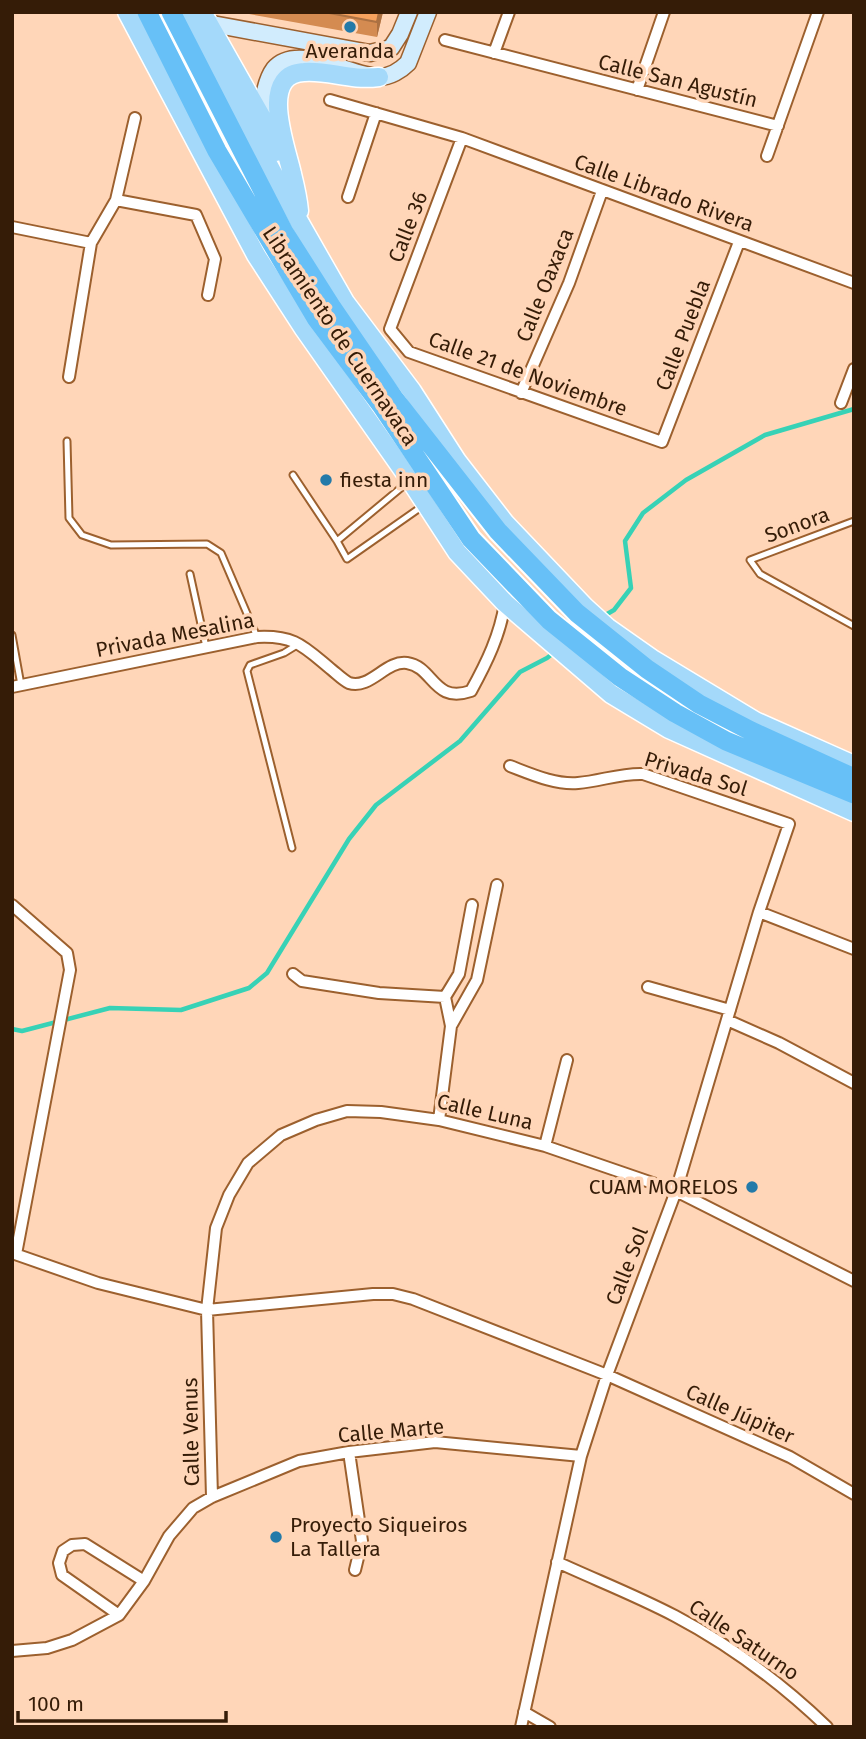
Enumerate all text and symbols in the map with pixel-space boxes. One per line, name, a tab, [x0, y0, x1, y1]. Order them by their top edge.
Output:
marker: Averanda	[342, 19, 358, 35]
place label: Averanda	[306, 38, 394, 64]
street label: Calle San Agustín	[596, 49, 760, 113]
street label: Calle Librado Rivera	[571, 148, 757, 238]
street label: Calle 36	[383, 188, 433, 266]
street label: Libramiento de Cuernavaca	[257, 221, 423, 451]
street label: Calle Oaxaca	[510, 224, 580, 346]
street label: Calle Puebla	[650, 276, 716, 394]
street label: Calle 21 de Noviembre	[425, 326, 631, 422]
place label: fiesta inn	[340, 467, 428, 493]
marker: fiesta inn	[318, 472, 334, 488]
street label: Sonora	[761, 501, 833, 549]
street label: Privada Mesalina	[93, 607, 257, 663]
street label: Privada Sol	[641, 746, 751, 802]
street label: Calle Luna	[434, 1088, 536, 1136]
place label: CUAM MORELOS	[589, 1174, 738, 1200]
marker: CUAM MORELOS	[744, 1179, 760, 1195]
street label: Calle Sol	[600, 1223, 654, 1309]
street label: Calle Venus	[177, 1377, 205, 1487]
street label: Calle Júpiter	[682, 1379, 798, 1449]
street label: Calle Marte	[337, 1413, 445, 1449]
place label: Proyecto Siqueiros La Tallera	[290, 1512, 468, 1562]
marker: Proyecto Siqueiros La Tallera	[268, 1529, 284, 1545]
street label: Calle Saturno	[684, 1594, 804, 1686]
scale bar	[18, 1680, 226, 1724]
text: 100 m	[28, 1691, 84, 1717]

